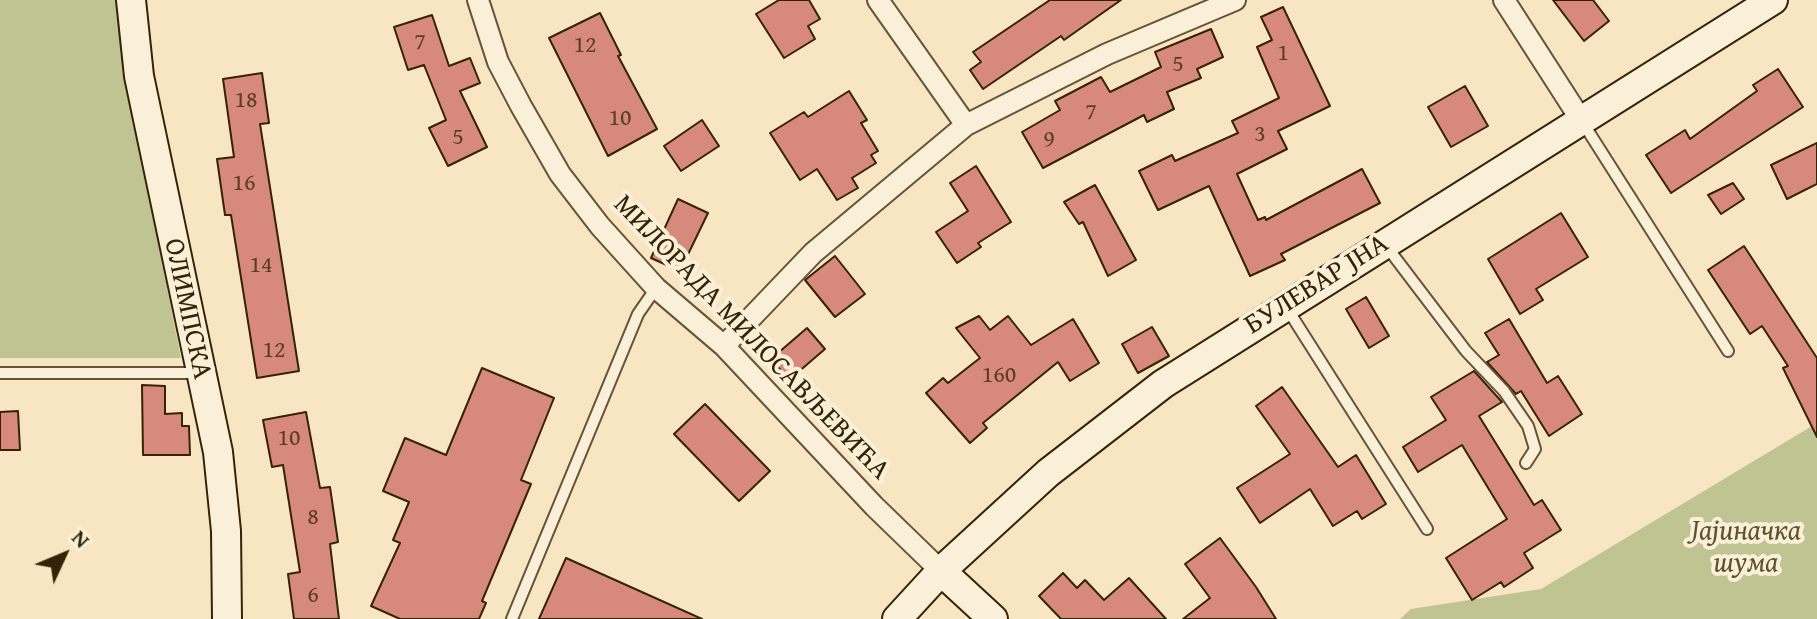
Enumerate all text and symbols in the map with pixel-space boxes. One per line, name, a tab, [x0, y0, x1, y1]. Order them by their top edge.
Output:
house number: 7	[414, 29, 426, 57]
house number: 12	[573, 32, 597, 60]
house number: 1	[1277, 40, 1289, 68]
house number: 5	[1172, 51, 1184, 79]
house number: 18	[234, 87, 258, 115]
house number: 7	[1085, 99, 1097, 127]
house number: 10	[608, 105, 632, 133]
house number: 3	[1254, 121, 1266, 149]
house number: 5	[452, 124, 464, 152]
house number: 9	[1043, 126, 1055, 154]
house number: 16	[232, 170, 256, 198]
street label: МИЛОРАДА МИЛОСАВЉЕВИЋА	[606, 188, 896, 488]
street label: БУЛЕВАР ЈНА	[1239, 227, 1395, 343]
street label: ОЛИМПСКА	[156, 236, 218, 382]
house number: 14	[249, 252, 273, 280]
house number: 12	[262, 337, 286, 365]
house number: 160	[982, 362, 1016, 390]
house number: 10	[277, 425, 301, 453]
house number: 8	[307, 504, 319, 532]
north arrow	[24, 515, 104, 595]
park label: Јајиначка шума	[1691, 515, 1801, 581]
text: N	[65, 522, 98, 555]
house number: 6	[307, 582, 319, 610]

